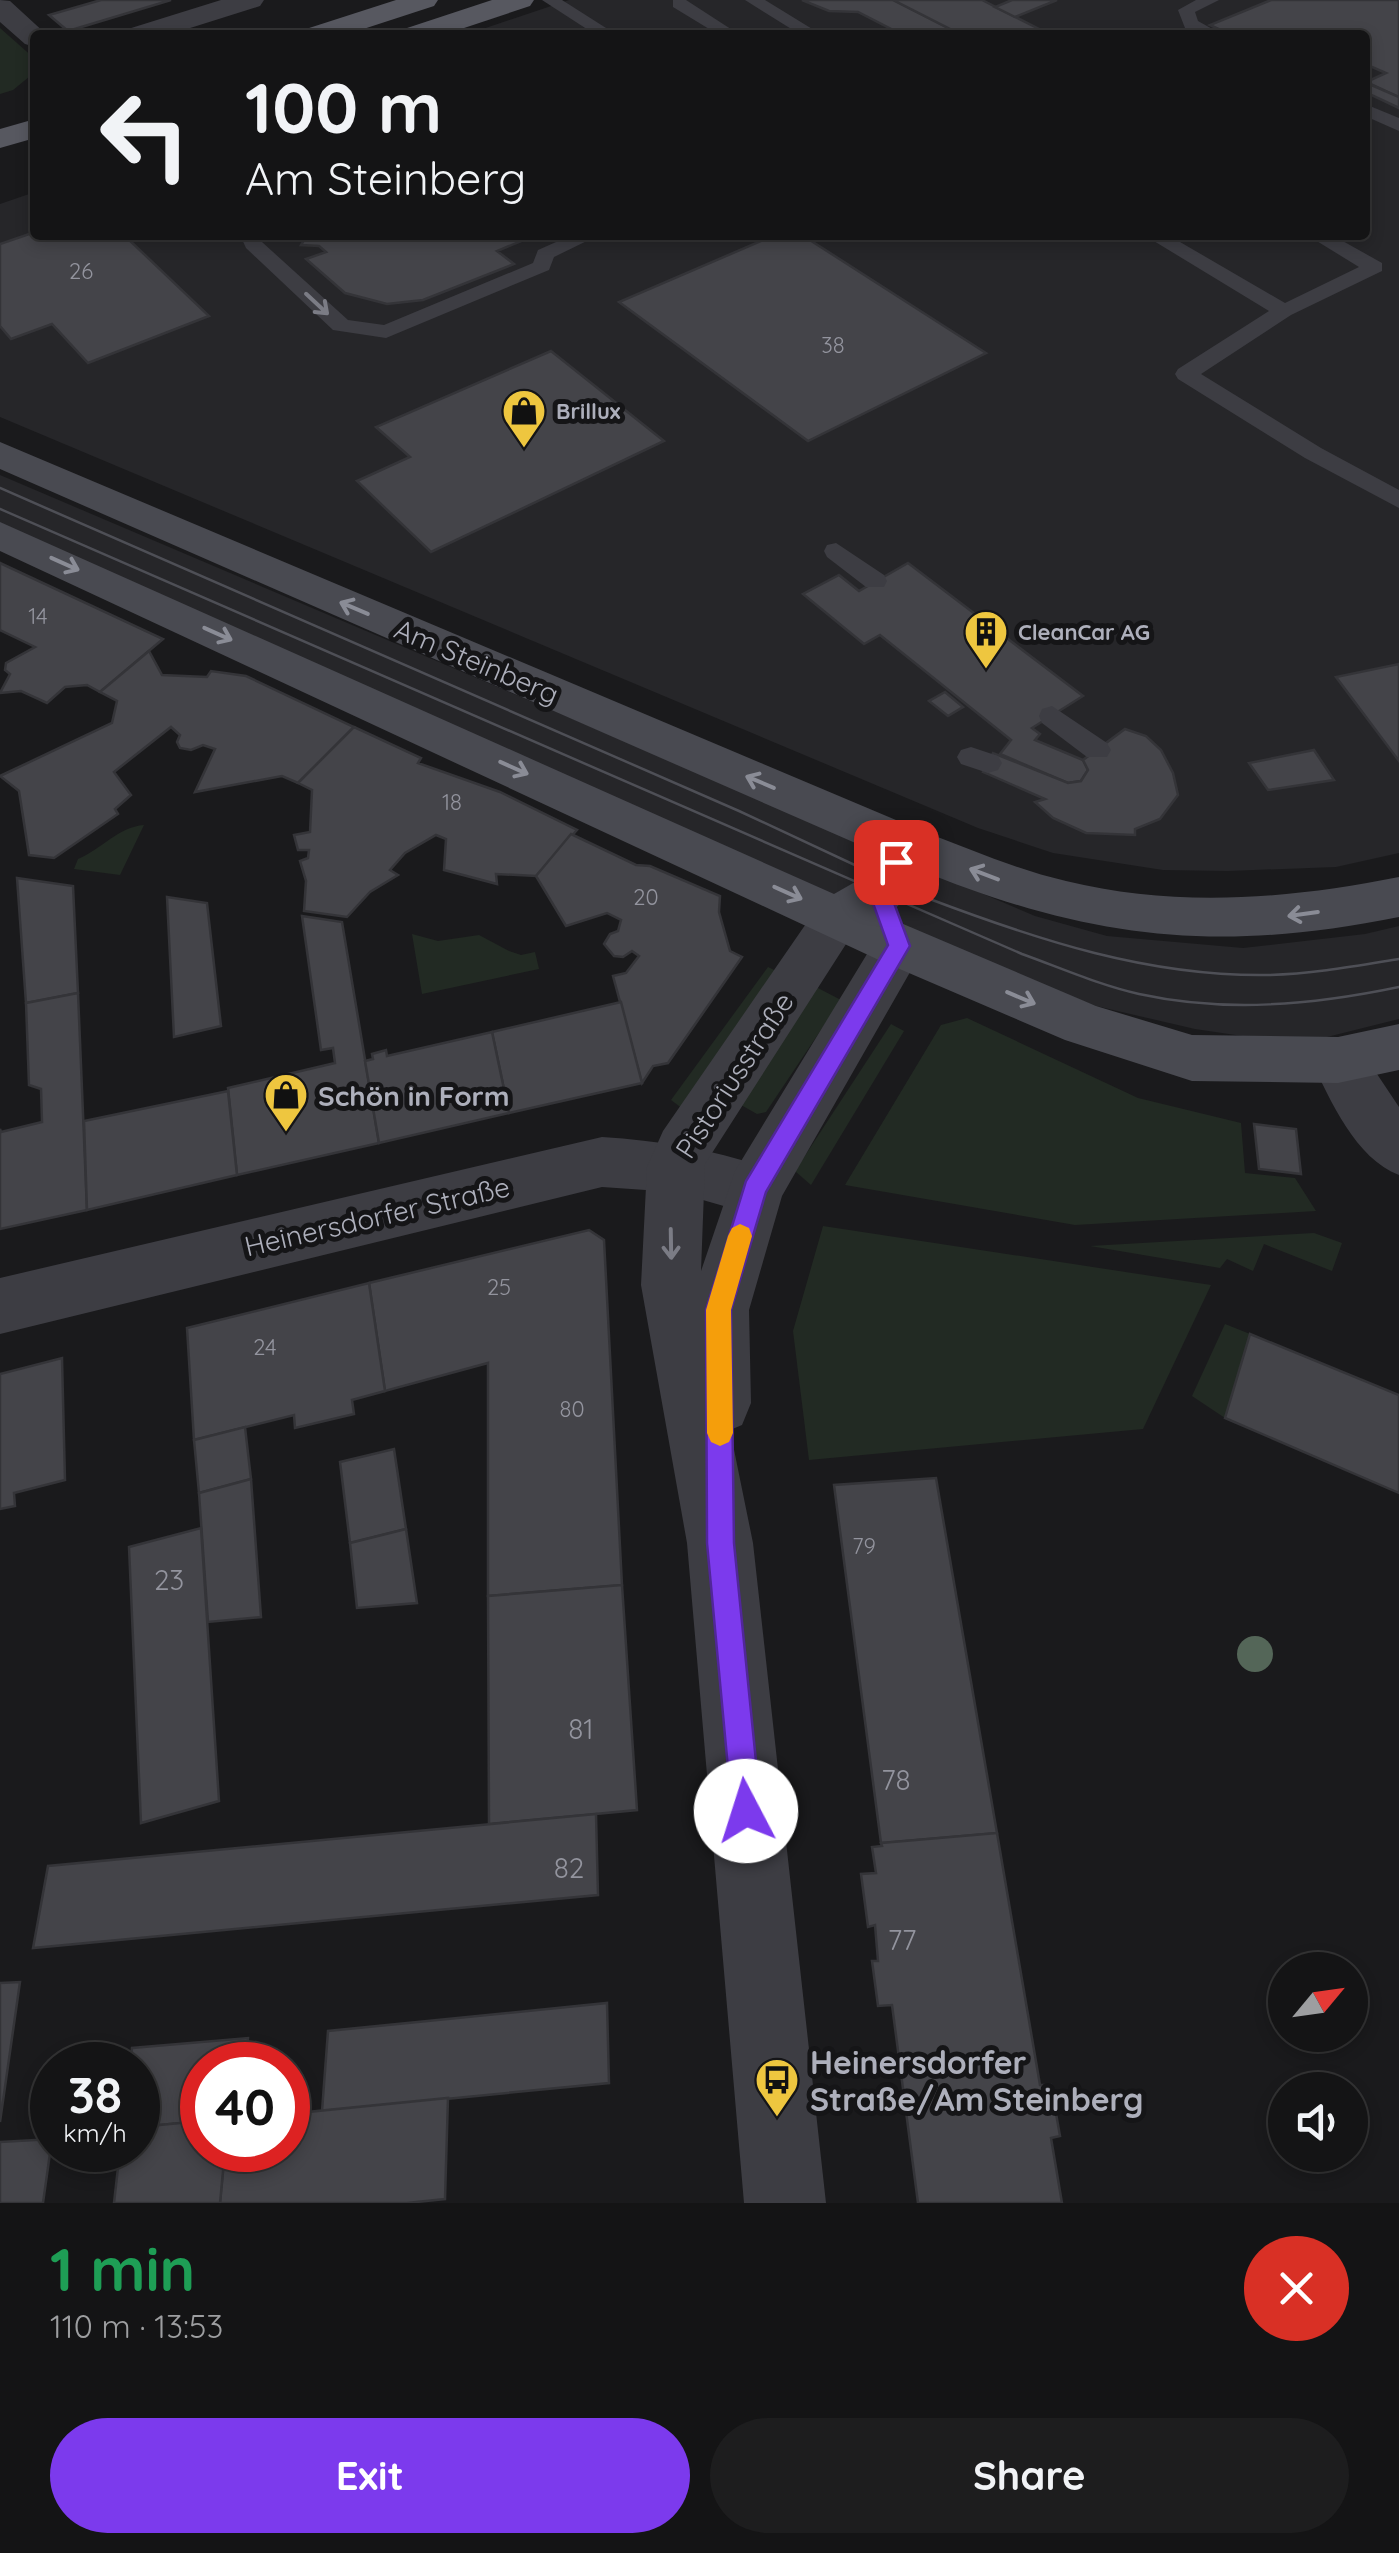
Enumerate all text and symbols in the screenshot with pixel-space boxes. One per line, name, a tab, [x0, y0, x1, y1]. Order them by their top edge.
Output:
text: 100 m	[245, 63, 442, 151]
icon: left	[80, 70, 210, 200]
text: Am Steinberg	[245, 150, 526, 206]
house number: 26	[69, 257, 93, 285]
one-way arrow	[304, 292, 329, 315]
house number: 38	[821, 331, 845, 359]
shop icon: Brillux	[501, 388, 547, 449]
place label: Brillux	[556, 397, 621, 425]
one-way arrow	[49, 556, 80, 574]
one-way arrow	[339, 598, 370, 616]
house number: 14	[28, 602, 48, 630]
building icon: CleanCar AG	[963, 609, 1009, 670]
street label: Am Steinberg	[390, 611, 564, 711]
place label: CleanCar AG	[1018, 618, 1150, 646]
one-way arrow	[202, 626, 233, 644]
one-way arrow	[498, 760, 528, 779]
one-way arrow	[745, 772, 776, 790]
house number: 18	[442, 788, 462, 816]
pin	[854, 820, 939, 905]
icon: arrive	[869, 835, 924, 890]
one-way arrow	[969, 864, 1000, 882]
house number: 20	[633, 883, 659, 911]
one-way arrow	[772, 884, 802, 903]
one-way arrow	[1287, 905, 1320, 923]
street label: Pistoriusstraße	[667, 985, 801, 1165]
one-way arrow	[1005, 990, 1036, 1008]
shop icon: Schön in Form	[263, 1072, 309, 1133]
place label: Schön in Form	[318, 1078, 510, 1113]
street label: Heinersdorfer Straße	[241, 1168, 513, 1264]
one-way arrow	[662, 1226, 680, 1259]
house number: 25	[487, 1273, 511, 1301]
house number: 24	[253, 1333, 277, 1361]
house number: 80	[560, 1395, 584, 1423]
house number: 79	[852, 1532, 876, 1560]
house number: 23	[154, 1562, 184, 1597]
house number: 81	[568, 1711, 594, 1746]
position arrow	[694, 1759, 798, 1863]
house number: 78	[881, 1762, 911, 1797]
house number: 82	[554, 1850, 584, 1885]
house number: 77	[888, 1922, 916, 1957]
north arrow	[1268, 1952, 1368, 2052]
map controls	[1268, 1952, 1368, 2172]
speed limit sign: 40	[180, 2042, 310, 2172]
place label: Heinersdorfer Straße/Am Steinberg	[810, 2042, 1143, 2119]
bus stop icon: Heinersdorfer Straße/Am Steinberg	[754, 2057, 800, 2118]
text: 38	[68, 2063, 122, 2126]
button: sound	[1268, 2072, 1368, 2172]
text: km/h	[63, 2117, 127, 2148]
text: 1 min	[50, 2231, 195, 2306]
button: close	[1244, 2236, 1349, 2341]
text: 110 m · 13:53	[50, 2306, 223, 2346]
button: Exit	[50, 2418, 690, 2533]
button: Share	[710, 2418, 1349, 2533]

